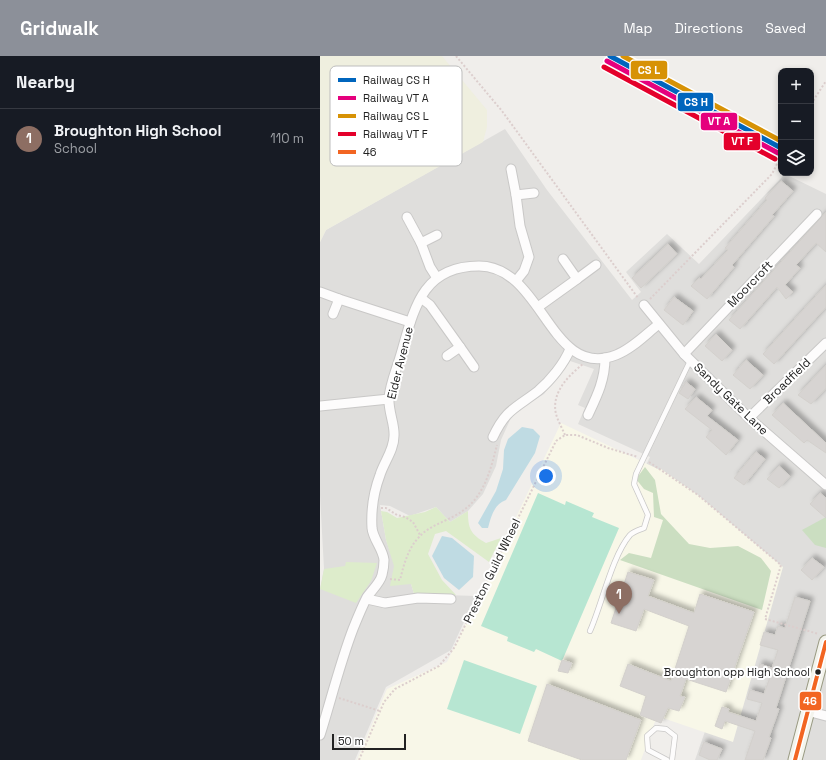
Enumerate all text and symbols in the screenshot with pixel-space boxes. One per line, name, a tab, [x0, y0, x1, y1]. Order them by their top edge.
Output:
text: Gridwalk	[20, 16, 99, 41]
text: Map	[623, 19, 653, 37]
text: Directions	[675, 19, 743, 37]
text: Saved	[765, 19, 806, 37]
line badge: CS L	[630, 60, 668, 80]
text: CS L	[638, 63, 660, 77]
legend	[330, 66, 462, 166]
map controls	[778, 68, 814, 176]
button: +	[778, 68, 814, 104]
text: Nearby	[16, 71, 75, 93]
text: Railway CS H	[363, 73, 430, 87]
text: Railway VT A	[363, 91, 429, 105]
line badge: CS H	[677, 92, 714, 112]
text: CS H	[684, 95, 708, 109]
button: −	[778, 104, 814, 140]
text: Railway CS L	[363, 109, 429, 123]
line badge: VT A	[700, 112, 738, 131]
text: VT A	[708, 114, 730, 128]
text: Broughton High School	[54, 121, 221, 140]
text: Railway VT F	[363, 127, 428, 141]
text: 1	[26, 130, 32, 147]
text: 110 m	[270, 130, 304, 147]
line badge: VT F	[723, 132, 761, 151]
text: VT F	[731, 134, 753, 148]
text: School	[54, 140, 97, 157]
button: layers	[778, 140, 814, 176]
text: 46	[363, 145, 377, 159]
street label: Moorcroft	[724, 257, 776, 311]
street label: Eider Avenue	[383, 325, 417, 401]
street label: Broadfield	[760, 354, 814, 408]
street label: Sandy Gate Lane	[690, 359, 772, 439]
your location	[536, 466, 556, 486]
street label: Preston Guild Wheel	[460, 516, 524, 626]
pin: 1	[606, 581, 632, 614]
place label: Broughton opp High School	[664, 665, 810, 679]
marker: Broughton opp High School	[813, 667, 823, 677]
line badge: 46	[799, 691, 822, 711]
text: 46	[803, 694, 817, 708]
scale bar	[332, 732, 406, 751]
text: 50 m	[338, 734, 364, 748]

